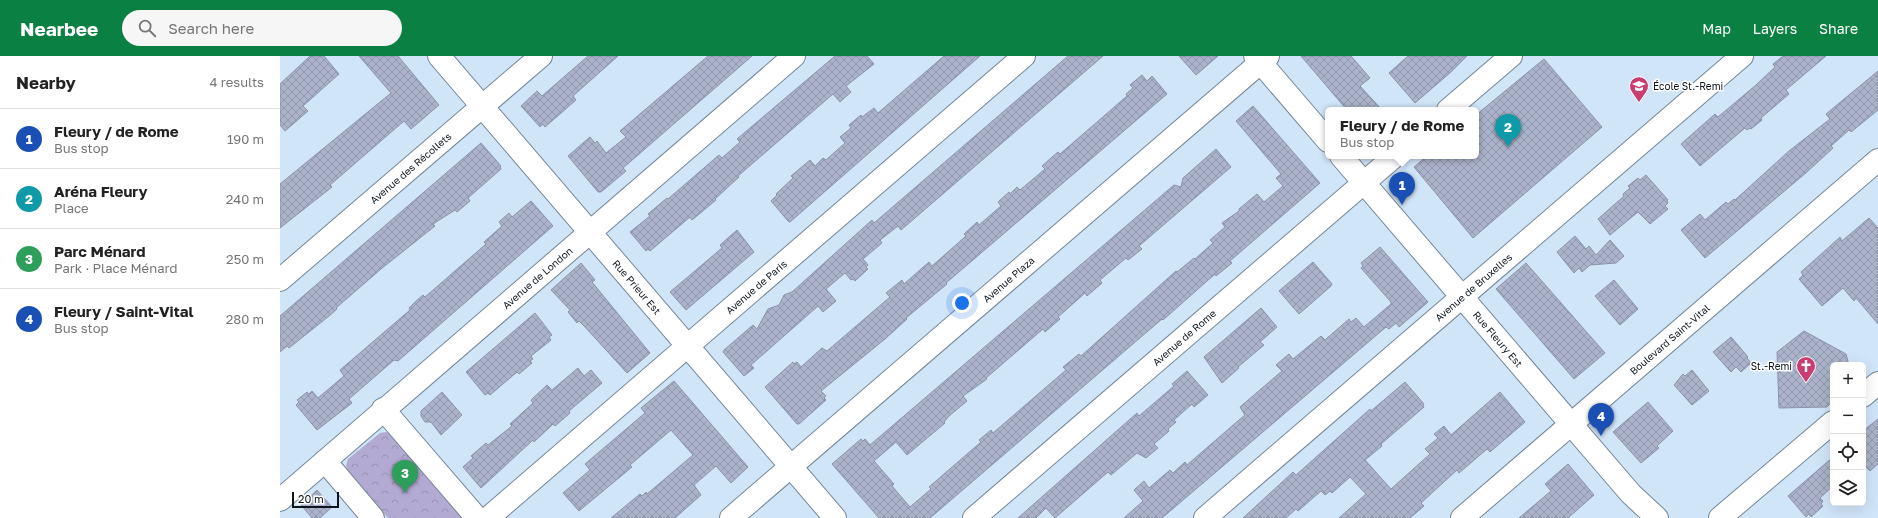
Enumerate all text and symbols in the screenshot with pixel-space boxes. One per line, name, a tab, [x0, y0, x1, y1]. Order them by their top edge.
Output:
search box	[122, 10, 402, 46]
text: Nearbee	[20, 17, 98, 40]
icon: search	[136, 17, 158, 39]
text: Search here	[168, 19, 254, 37]
text: Map	[1702, 20, 1731, 37]
text: Layers	[1753, 20, 1797, 37]
text: Share	[1819, 20, 1858, 37]
text: Nearby	[16, 72, 76, 93]
text: 4 results	[210, 74, 264, 90]
school or university icon: École St.-Remi	[1628, 75, 1650, 103]
place label: École St.-Remi	[1653, 80, 1723, 92]
popup	[1325, 107, 1479, 159]
pin: 2	[1495, 114, 1521, 147]
text: Fleury / de Rome	[1340, 116, 1464, 134]
text: Fleury / de Rome	[54, 122, 179, 140]
street label: Avenue des Récollets	[368, 130, 454, 206]
text: 1	[26, 131, 32, 147]
text: 190 m	[227, 131, 264, 147]
text: Bus stop	[1340, 134, 1394, 150]
text: Bus stop	[54, 140, 109, 156]
pin: 1	[1389, 172, 1415, 205]
text: Aréna Fleury	[54, 182, 148, 200]
text: 2	[25, 191, 33, 207]
text: 240 m	[226, 191, 264, 207]
text: Place	[54, 200, 89, 216]
text: Parc Ménard	[54, 242, 145, 260]
street label: Avenue de London	[500, 244, 575, 311]
text: 3	[25, 251, 33, 267]
text: 250 m	[226, 251, 264, 267]
street label: Avenue de Bruxelles	[1432, 251, 1514, 323]
street label: Avenue Plaza	[980, 254, 1037, 305]
street label: Rue Prieur Est	[610, 257, 663, 316]
street label: Avenue de Paris	[723, 257, 789, 316]
text: Park · Place Ménard	[54, 260, 177, 276]
your location	[952, 293, 972, 313]
text: Fleury / Saint-Vital	[54, 302, 193, 320]
street label: Boulevard Saint-Vital	[1627, 302, 1712, 377]
street label: Avenue de Rome	[1150, 307, 1218, 368]
street label: Rue Fleury Est	[1471, 309, 1525, 369]
text: 4	[25, 311, 33, 327]
text: 280 m	[226, 311, 264, 327]
text: Bus stop	[54, 320, 109, 336]
church icon: St.-Remi	[1795, 355, 1817, 383]
place label: St.-Remi	[1751, 360, 1792, 372]
map controls	[1830, 362, 1866, 506]
button: +	[1830, 362, 1866, 398]
button: −	[1830, 398, 1866, 434]
pin: 4	[1588, 403, 1614, 436]
button: locate	[1830, 434, 1866, 470]
pin: 3	[392, 460, 418, 493]
button: layers	[1830, 470, 1866, 506]
scale bar	[292, 490, 339, 509]
text: 20 m	[298, 492, 324, 505]

